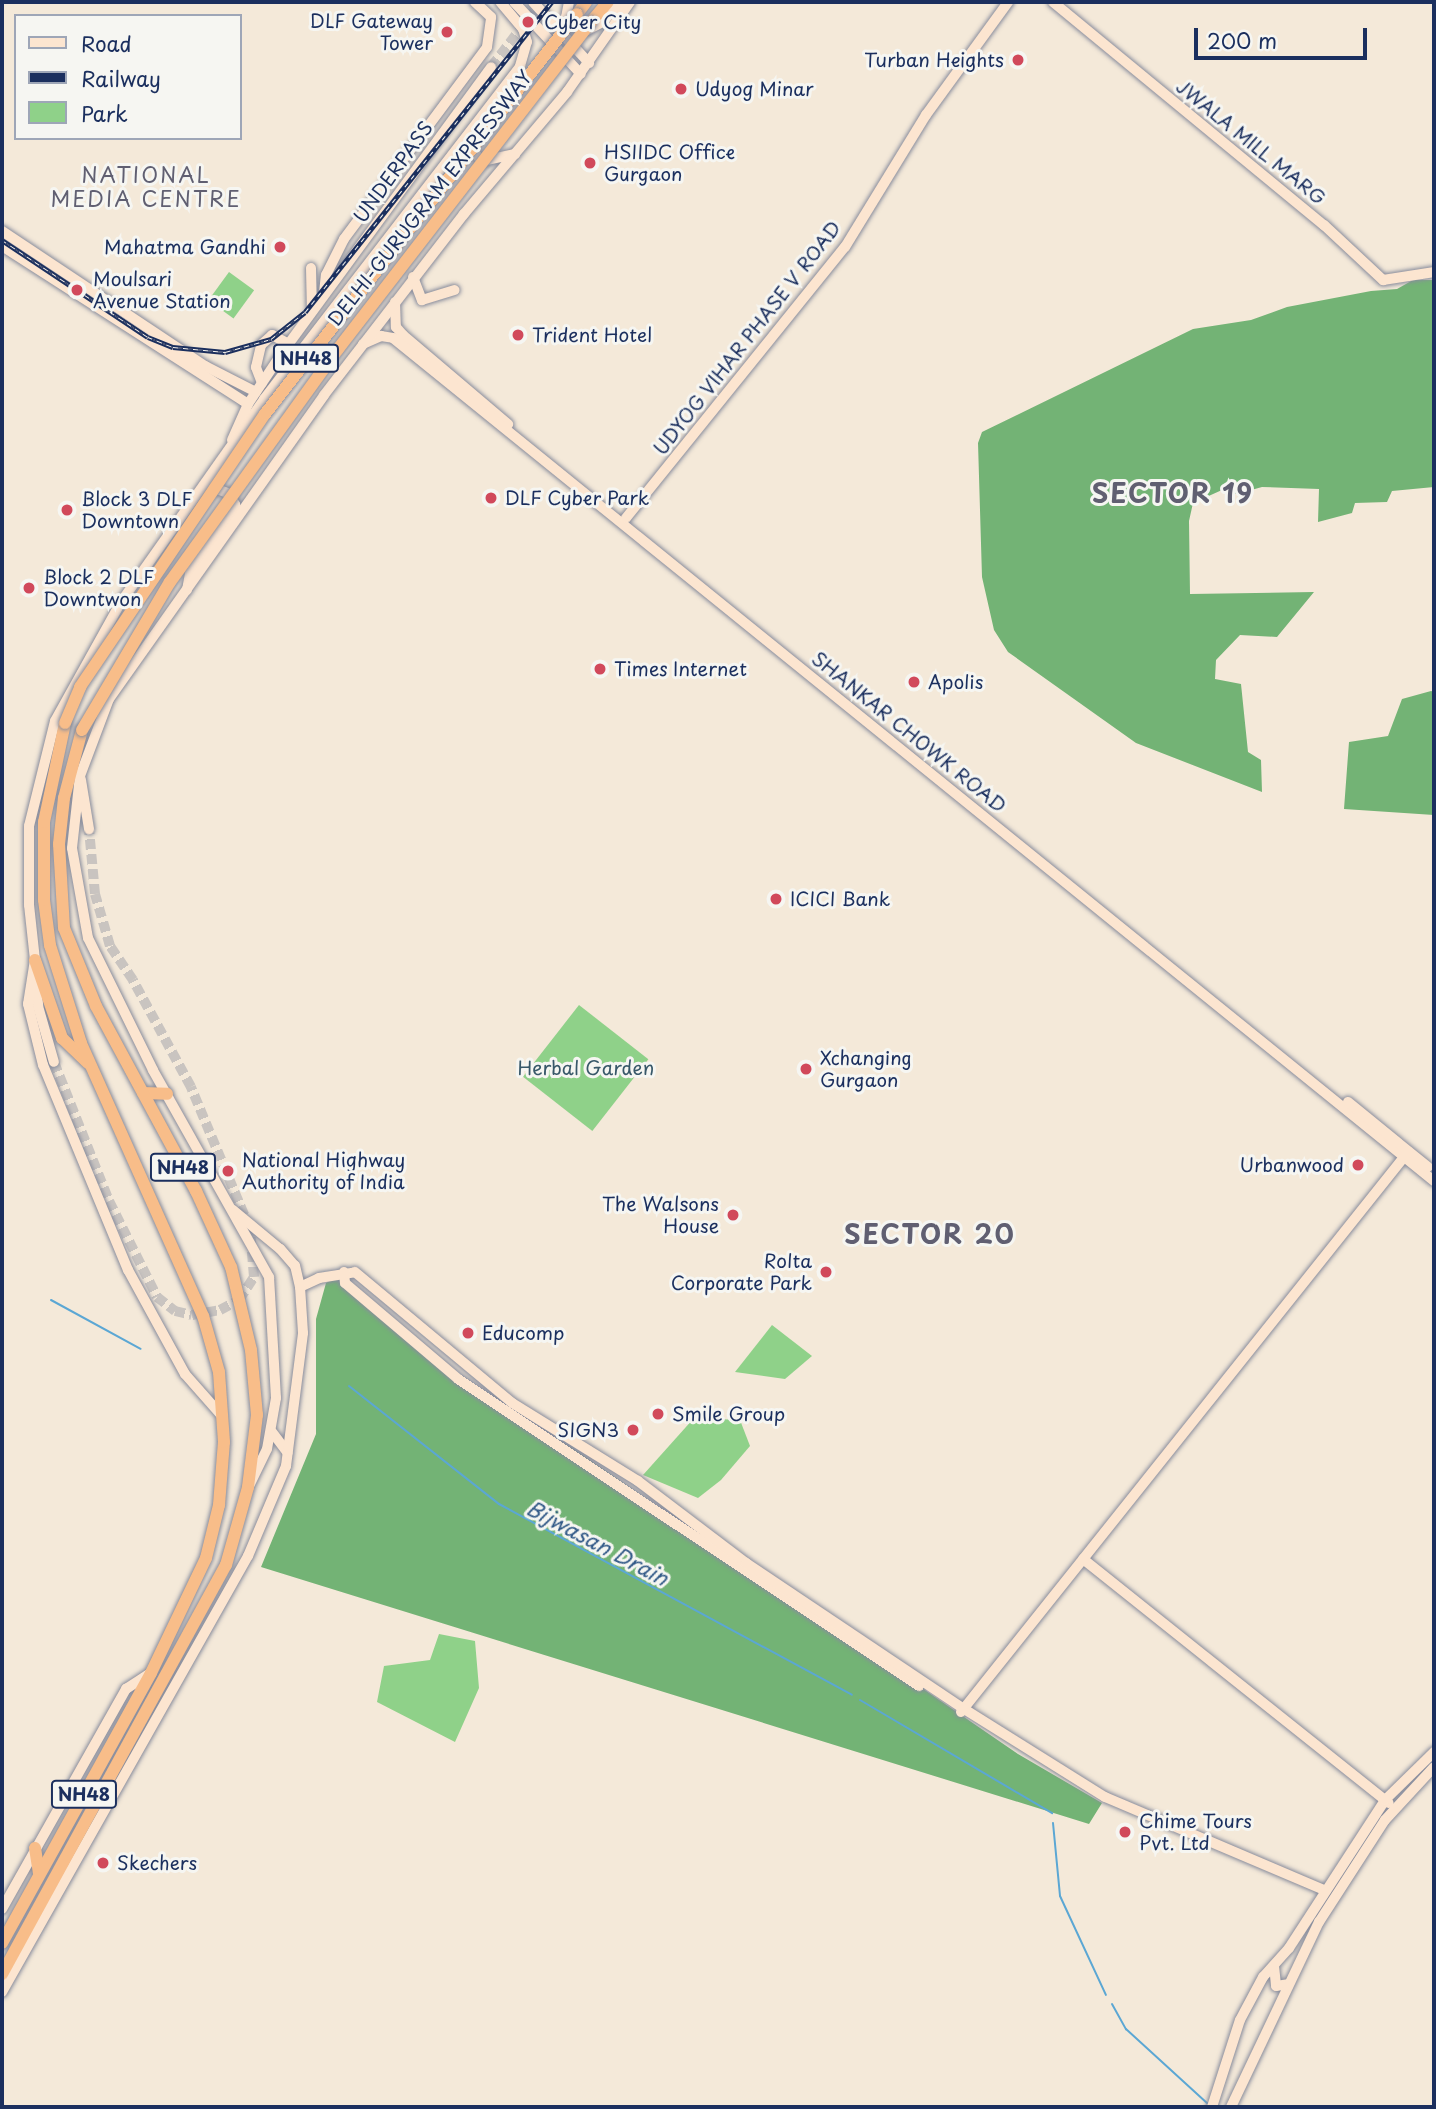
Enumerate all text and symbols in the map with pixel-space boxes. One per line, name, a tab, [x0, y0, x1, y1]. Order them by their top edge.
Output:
place label: DLF Gateway Tower	[308, 10, 433, 54]
place label: Cyber City	[544, 11, 643, 33]
marker: Cyber City	[518, 12, 538, 32]
legend	[14, 14, 242, 140]
scale bar	[1198, 14, 1371, 58]
marker: DLF Gateway Tower	[439, 24, 455, 40]
text: 200 m	[1207, 24, 1277, 56]
text: Road	[81, 27, 132, 59]
place label: Turban Heights	[864, 49, 1004, 71]
marker: Turban Heights	[1010, 52, 1026, 68]
text: Railway	[81, 62, 161, 94]
street label: DELHI-GURUGRAM EXPRESSWAY	[323, 65, 537, 331]
street label: JWALA MILL MARG	[1171, 74, 1331, 210]
place label: Udyog Minar	[695, 78, 814, 100]
marker: Udyog Minar	[673, 81, 689, 97]
text: Park	[81, 97, 128, 129]
street label: UNDERPASS	[349, 117, 437, 227]
place label: HSIIDC Office Gurgaon	[604, 141, 735, 185]
marker: HSIIDC Office Gurgaon	[582, 155, 598, 171]
district label: NATIONAL MEDIA CENTRE	[52, 161, 240, 211]
street label: UDYOG VIHAR PHASE V ROAD	[648, 215, 846, 461]
place label: Mahatma Gandhi	[104, 236, 266, 258]
marker: Mahatma Gandhi	[272, 239, 288, 255]
place label: Moulsari Avenue Station	[93, 268, 230, 312]
marker: Moulsari Avenue Station	[67, 280, 87, 300]
place label: Trident Hotel	[532, 324, 652, 346]
marker: Trident Hotel	[510, 327, 526, 343]
road number: NH48	[273, 344, 339, 372]
district label: SECTOR 19	[1093, 477, 1253, 509]
place label: DLF Cyber Park	[505, 487, 651, 509]
place label: Block 3 DLF Downtown	[81, 488, 192, 532]
marker: DLF Cyber Park	[483, 490, 499, 506]
marker: Block 3 DLF Downtown	[59, 502, 75, 518]
place label: Block 2 DLF Downtwon	[43, 566, 155, 610]
marker: Block 2 DLF Downtwon	[21, 580, 37, 596]
street label: SHANKAR CHOWK ROAD	[806, 646, 1012, 818]
place label: Times Internet	[614, 658, 748, 680]
marker: Times Internet	[592, 661, 608, 677]
place label: Apolis	[928, 671, 983, 693]
marker: Apolis	[906, 674, 922, 690]
place label: ICICI Bank	[790, 888, 889, 910]
marker: ICICI Bank	[768, 891, 784, 907]
place label: Xchanging Gurgaon	[820, 1047, 912, 1091]
park label: Herbal Garden	[518, 1057, 654, 1079]
marker: Xchanging Gurgaon	[798, 1061, 814, 1077]
place label: National Highway Authority of India	[242, 1149, 407, 1193]
road number: NH48	[150, 1152, 216, 1182]
place label: Urbanwood	[1239, 1154, 1344, 1176]
marker: Urbanwood	[1350, 1157, 1366, 1173]
marker: National Highway Authority of India	[220, 1163, 236, 1179]
place label: The Walsons House	[604, 1193, 719, 1237]
marker: The Walsons House	[725, 1207, 741, 1223]
district label: SECTOR 20	[845, 1218, 1015, 1250]
place label: Rolta Corporate Park	[671, 1250, 812, 1294]
marker: Rolta Corporate Park	[818, 1264, 834, 1280]
place label: Educomp	[482, 1322, 564, 1344]
marker: Educomp	[460, 1325, 476, 1341]
place label: Smile Group	[672, 1403, 786, 1425]
marker: Smile Group	[650, 1406, 666, 1422]
place label: SIGN3	[557, 1419, 619, 1441]
marker: SIGN3	[625, 1422, 641, 1438]
water label: Bijwasan Drain	[523, 1494, 673, 1590]
road number: NH48	[51, 1779, 117, 1808]
place label: Chime Tours Pvt. Ltd	[1139, 1810, 1253, 1854]
marker: Chime Tours Pvt. Ltd	[1117, 1824, 1133, 1840]
place label: Skechers	[117, 1852, 197, 1874]
marker: Skechers	[95, 1855, 111, 1871]

